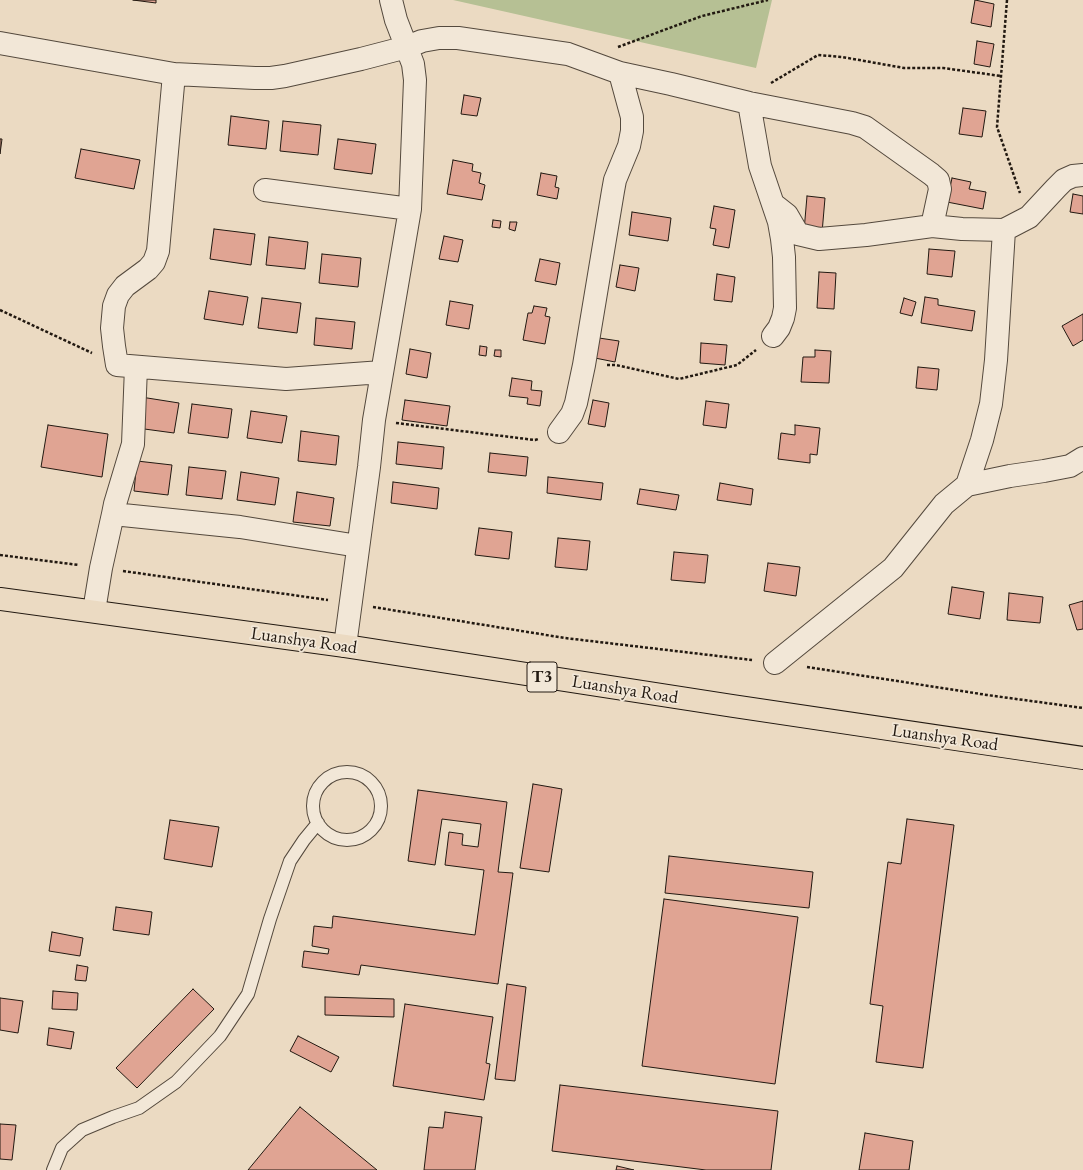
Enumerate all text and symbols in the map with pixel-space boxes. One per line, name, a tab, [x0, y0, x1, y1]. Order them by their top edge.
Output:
street label: Luanshya Road	[249, 623, 359, 659]
road number: T3	[527, 662, 557, 692]
street label: Luanshya Road	[570, 671, 680, 709]
street label: Luanshya Road	[890, 720, 1000, 756]

